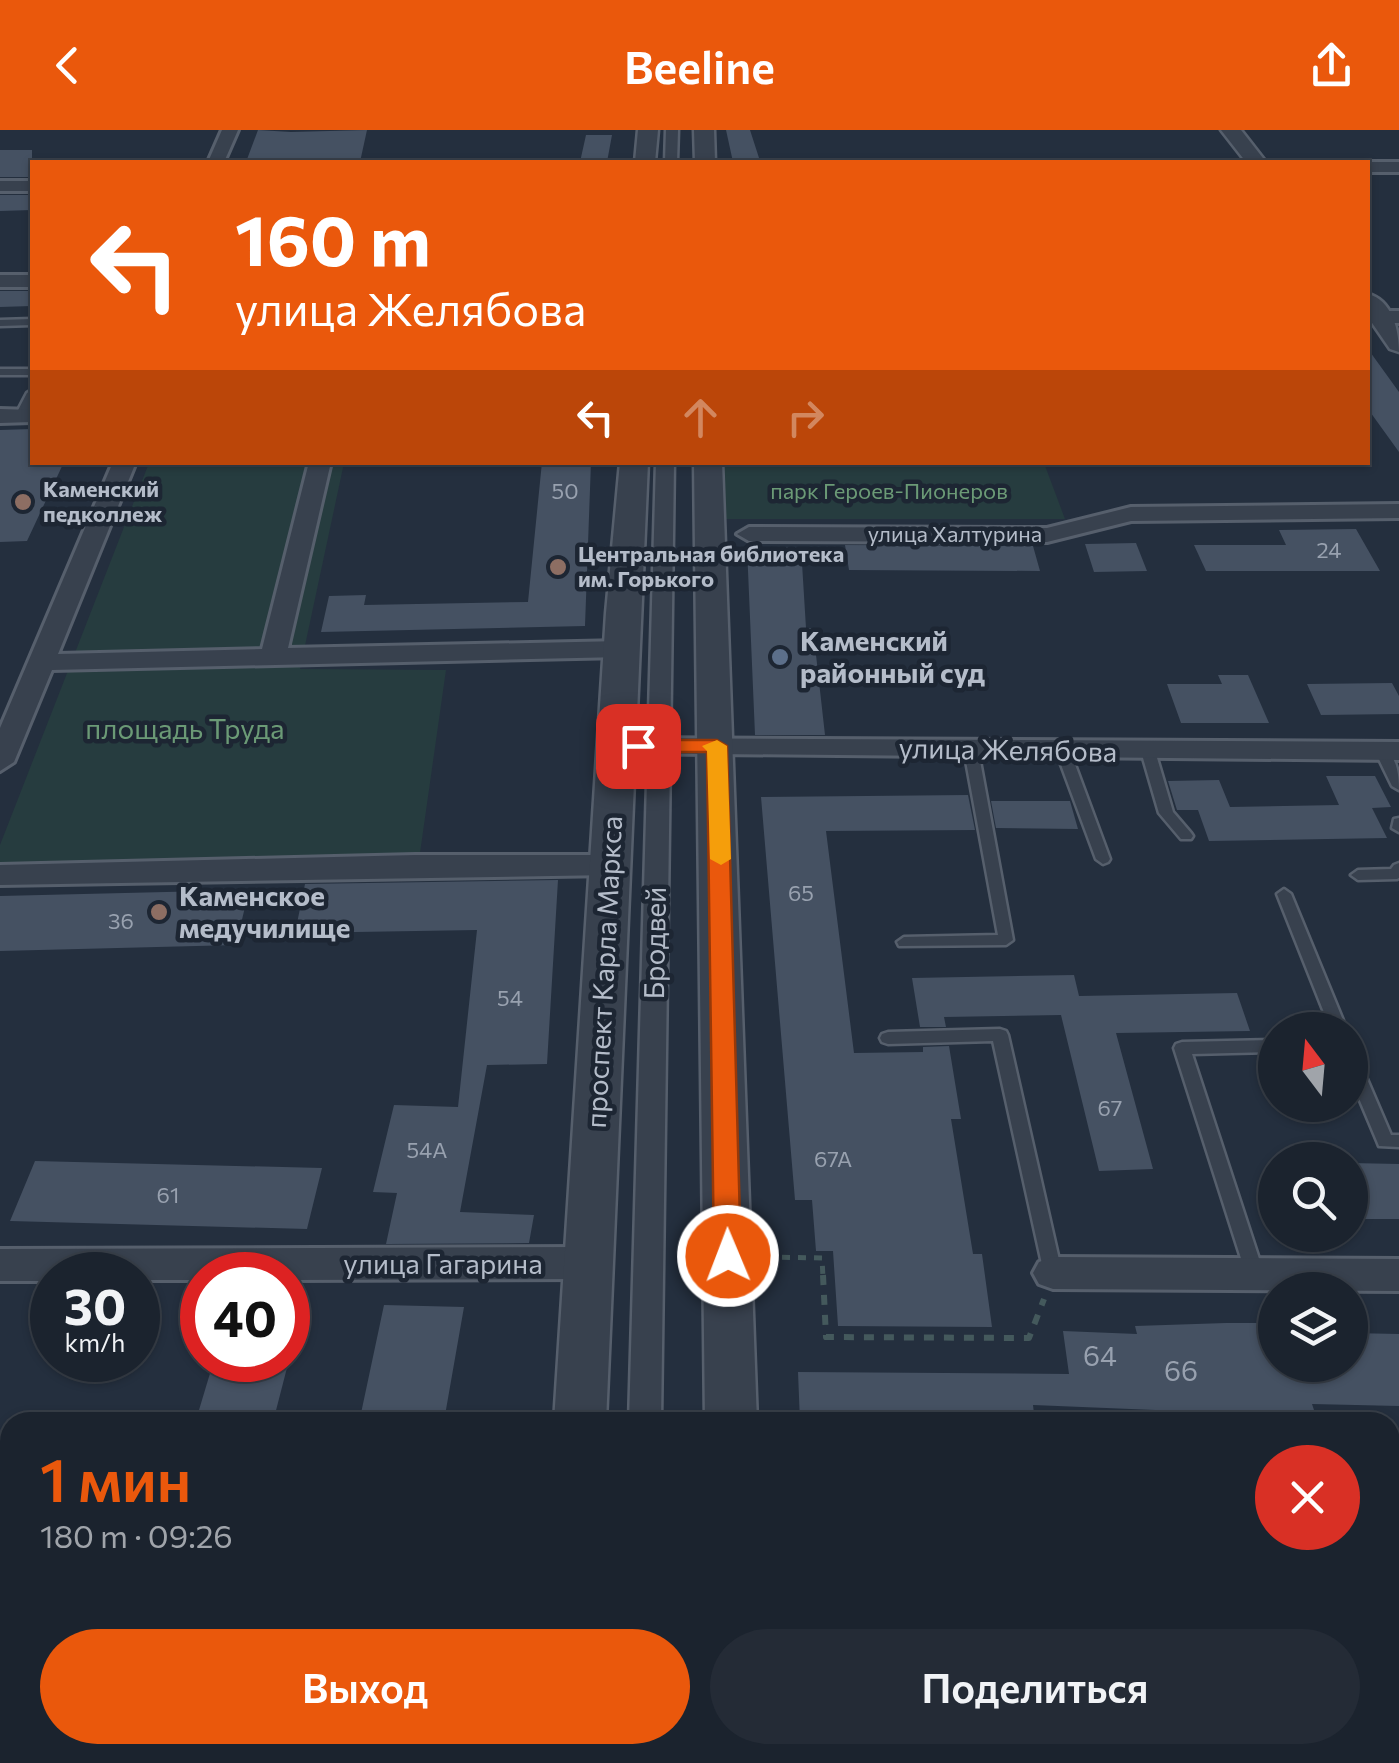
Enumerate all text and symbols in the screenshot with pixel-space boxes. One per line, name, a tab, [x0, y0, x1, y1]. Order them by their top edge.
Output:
icon: back	[40, 38, 95, 93]
text: Beeline	[624, 38, 775, 93]
icon: share	[1304, 38, 1359, 93]
text: 160 m	[235, 195, 431, 280]
icon: left	[70, 200, 200, 330]
text: улица Желябова	[235, 280, 586, 335]
icon: left	[568, 390, 623, 445]
icon: ahead	[673, 390, 728, 445]
icon: right	[778, 390, 833, 445]
place label: Каменский педколлеж	[43, 475, 163, 527]
house number: 50	[552, 477, 579, 504]
park label: парк Героев-Пионеров	[770, 477, 1008, 504]
marker: Каменский педколлеж	[12, 491, 34, 513]
street label: улица Халтурина	[868, 520, 1042, 547]
house number: 24	[1316, 536, 1342, 563]
place label: Центральная библиотека им. Горького	[578, 540, 844, 592]
marker: Центральная библиотека им. Горького	[547, 556, 569, 578]
place label: Каменский районный суд	[800, 623, 985, 689]
marker: Каменский районный суд	[769, 646, 791, 668]
pin	[596, 704, 681, 789]
park label: площадь Труда	[85, 711, 285, 745]
icon: arrive	[611, 719, 666, 774]
street label: улица Желябова	[898, 730, 1118, 768]
street label: проспект Карла Маркса	[578, 815, 628, 1129]
place label: Каменское медучилище	[179, 878, 350, 944]
house number: 65	[788, 879, 814, 906]
street label: Бродвей	[636, 886, 672, 1000]
marker: Каменское медучилище	[148, 901, 170, 923]
house number: 36	[108, 907, 134, 934]
house number: 54	[497, 984, 523, 1011]
north arrow	[1258, 1012, 1368, 1122]
map controls	[1258, 1012, 1368, 1382]
house number: 67	[1098, 1094, 1122, 1121]
house number: 54А	[406, 1136, 448, 1163]
button: search	[1258, 1142, 1368, 1252]
house number: 67А	[814, 1145, 852, 1172]
house number: 61	[157, 1181, 179, 1208]
position arrow	[676, 1204, 780, 1308]
street label: улица Гагарина	[343, 1246, 543, 1280]
speed limit sign: 40	[180, 1252, 310, 1382]
button: layers	[1258, 1272, 1368, 1382]
text: 30	[64, 1274, 126, 1335]
text: km/h	[65, 1327, 125, 1357]
house number: 64	[1083, 1338, 1117, 1372]
house number: 66	[1164, 1353, 1198, 1387]
text: 1 мин	[40, 1441, 191, 1514]
button: close	[1255, 1445, 1360, 1550]
text: 180 m · 09:26	[40, 1515, 233, 1555]
button: Выход	[40, 1629, 690, 1744]
button: Поделиться	[710, 1629, 1360, 1744]

